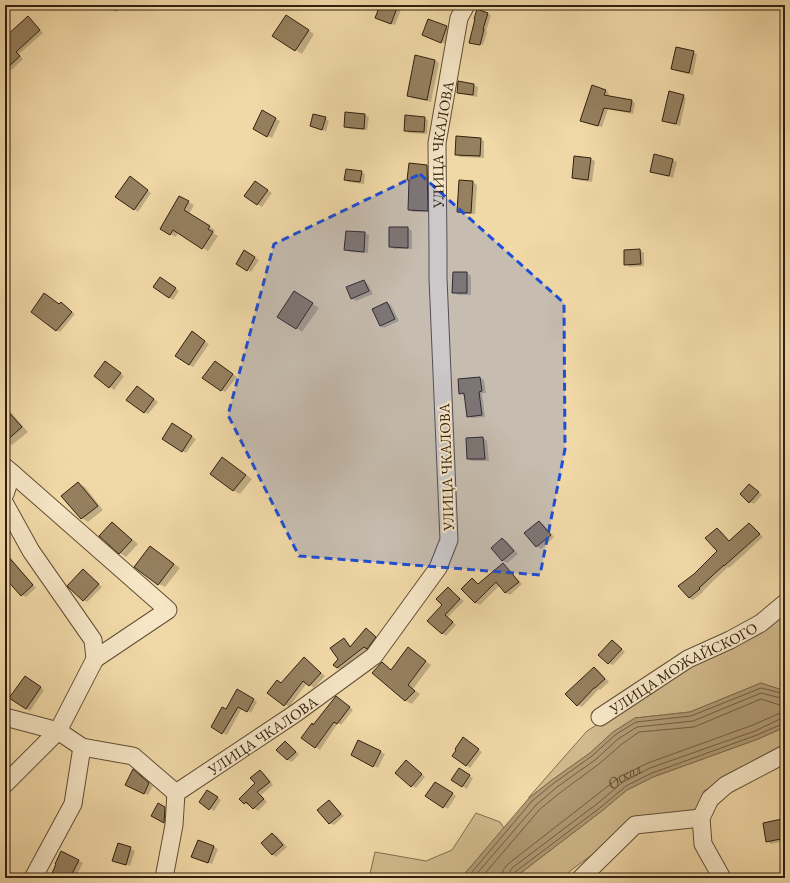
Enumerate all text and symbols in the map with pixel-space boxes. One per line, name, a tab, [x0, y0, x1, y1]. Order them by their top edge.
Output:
street label: УЛИЦА ЧКАЛОВА	[427, 79, 457, 209]
street label: УЛИЦА ЧКАЛОВА	[434, 402, 458, 532]
street label: УЛИЦА МОЖАЙСКОГО	[605, 617, 761, 718]
street label: УЛИЦА ЧКАЛОВА	[203, 691, 321, 779]
water label: Оскол	[602, 757, 645, 794]

